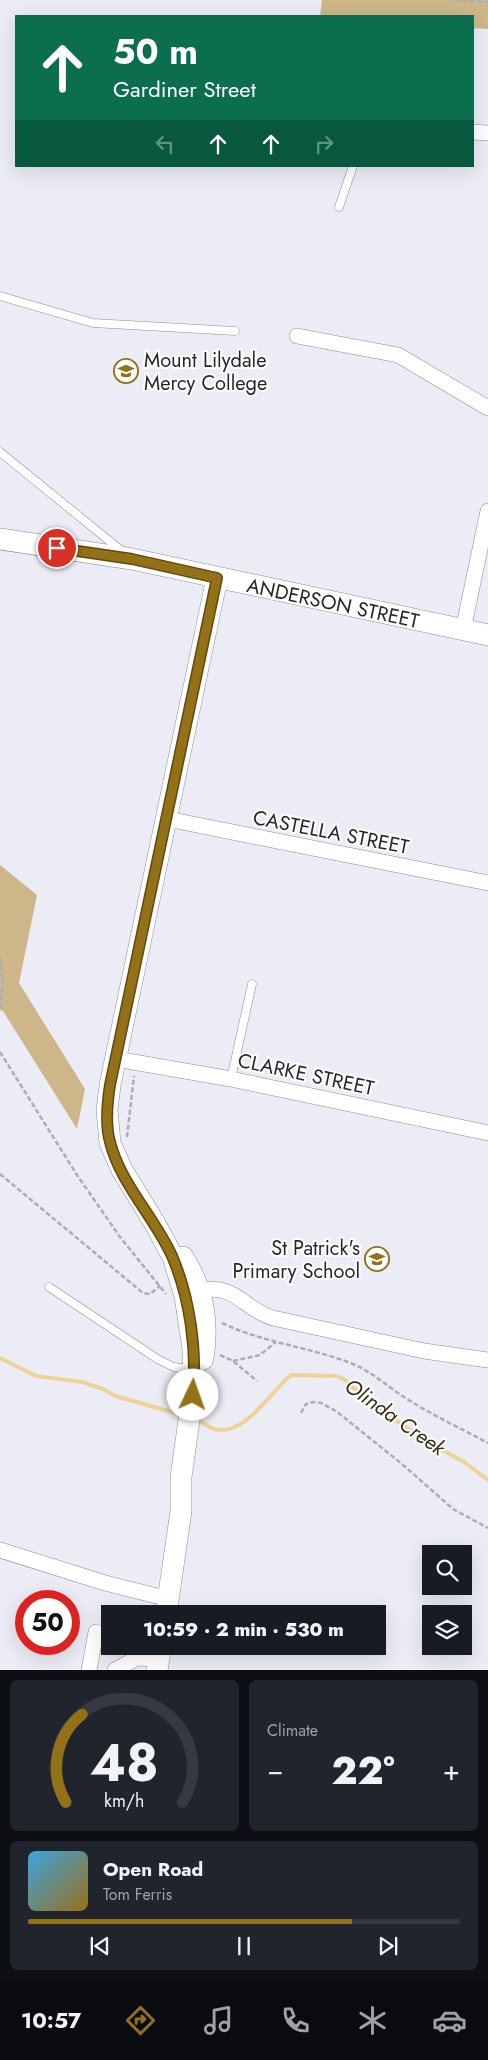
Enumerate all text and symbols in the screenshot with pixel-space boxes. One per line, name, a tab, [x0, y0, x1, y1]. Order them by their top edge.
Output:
text: 50 m	[113, 27, 198, 77]
icon: ahead	[30, 35, 95, 100]
text: Gardiner Street	[113, 73, 256, 105]
icon: left	[151, 130, 179, 158]
icon: ahead	[204, 130, 232, 158]
icon: ahead	[257, 130, 285, 158]
icon: right	[310, 130, 338, 158]
place label: Mount Lilydale Mercy College	[144, 346, 267, 398]
school or university icon: Mount Lilydale Mercy College	[113, 358, 139, 384]
pin	[36, 527, 78, 569]
icon: arrive	[43, 534, 71, 562]
street label: ANDERSON STREET	[244, 571, 422, 636]
street label: CASTELLA STREET	[250, 803, 412, 862]
street label: CLARKE STREET	[235, 1046, 377, 1103]
place label: St Patrick's Primary School	[232, 1234, 360, 1286]
school or university icon: St Patrick's Primary School	[364, 1246, 390, 1272]
position arrow	[166, 1368, 218, 1420]
water label: Olinda Creek	[339, 1371, 452, 1463]
map controls	[422, 1545, 472, 1655]
button: search	[422, 1545, 472, 1595]
speed limit sign: 50	[15, 1590, 80, 1655]
button: layers	[422, 1605, 472, 1655]
text: 10:59 · 2 min · 530 m	[143, 1616, 344, 1643]
text: Climate	[267, 1719, 318, 1742]
text: 48	[90, 1725, 159, 1801]
text: 22°	[331, 1743, 395, 1798]
text: −	[267, 1750, 284, 1791]
text: +	[443, 1750, 460, 1791]
text: km/h	[104, 1788, 145, 1814]
text: Open Road	[103, 1856, 203, 1883]
text: Tom Ferris	[103, 1883, 172, 1906]
icon: previous	[86, 1932, 114, 1960]
icon: pause	[230, 1932, 258, 1960]
icon: next	[374, 1932, 402, 1960]
icon: directions	[123, 2003, 158, 2038]
icon: music	[201, 2003, 236, 2038]
icon: phone	[278, 2003, 313, 2038]
icon: climate	[355, 2003, 390, 2038]
icon: car	[432, 2003, 467, 2038]
text: 10:57	[21, 2004, 81, 2036]

